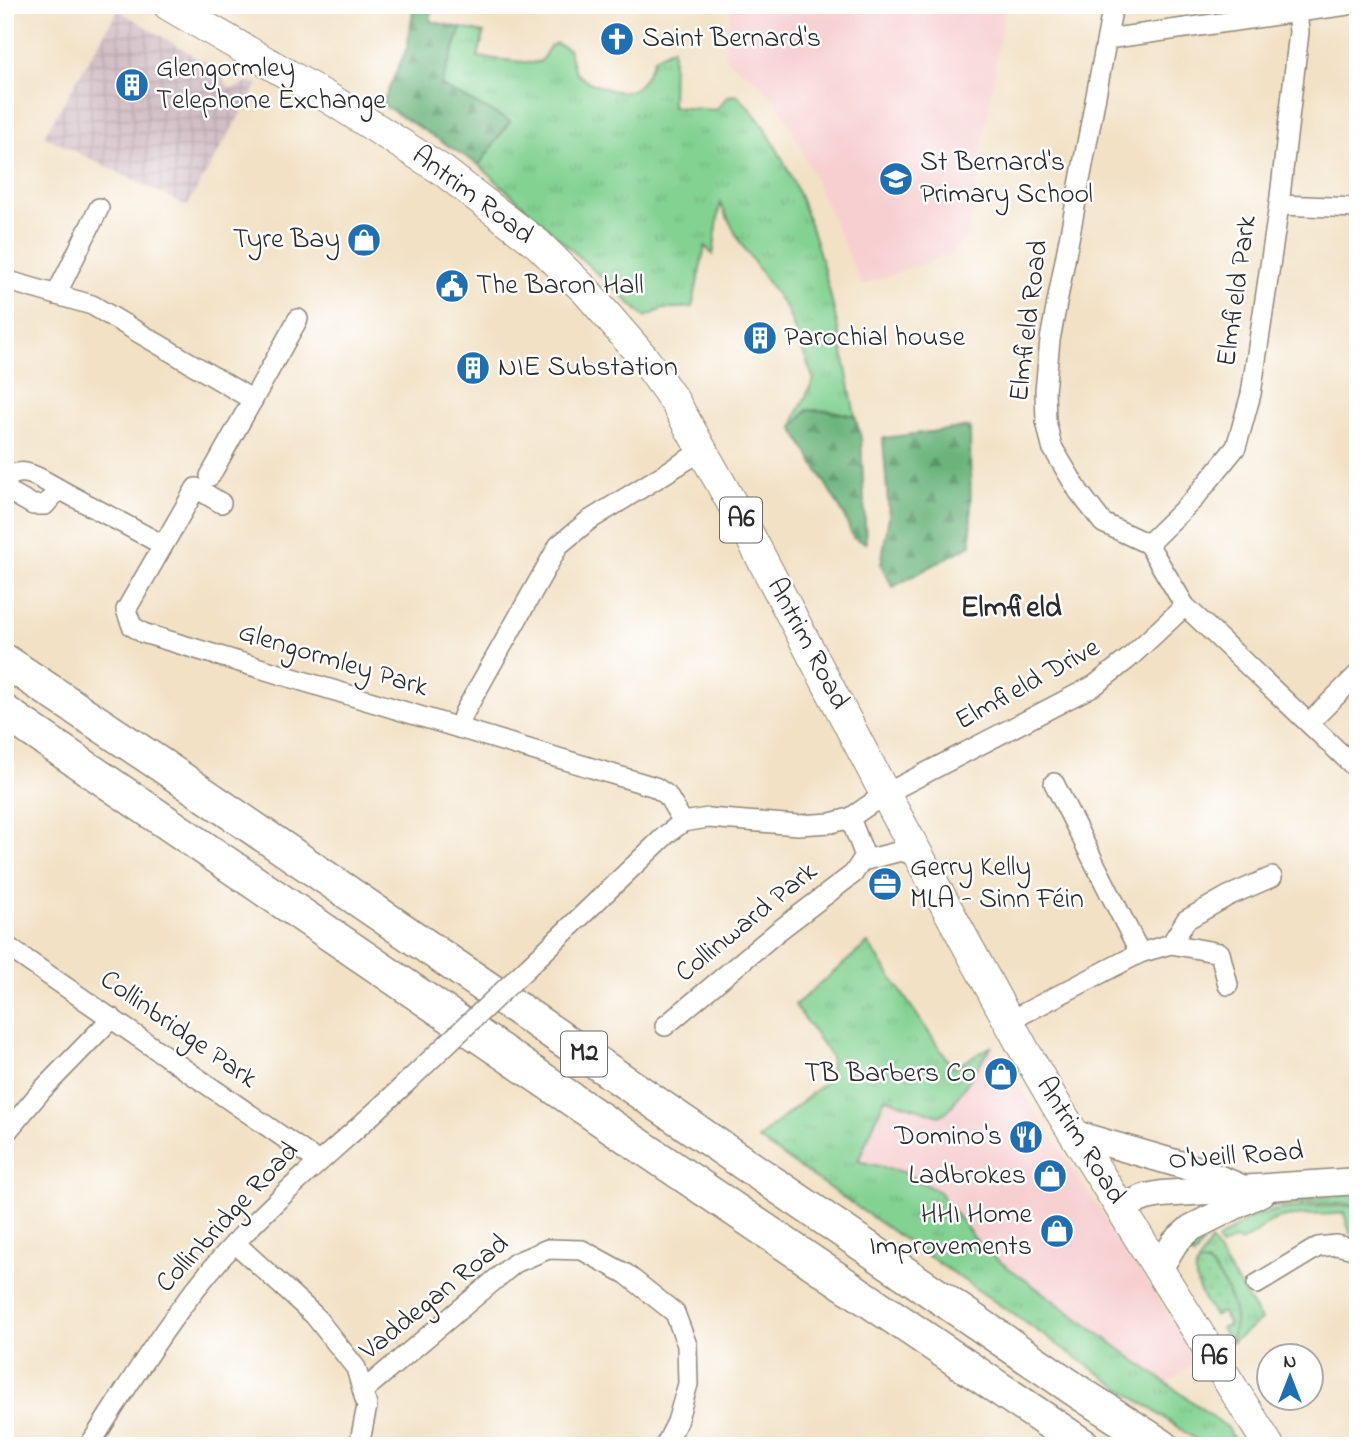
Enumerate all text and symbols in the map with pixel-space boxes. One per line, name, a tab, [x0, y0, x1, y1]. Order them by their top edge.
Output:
place label: Saint Bernard's	[642, 19, 821, 60]
church icon: Saint Bernard's	[598, 20, 636, 58]
place label: Glengormley Telephone Exchange	[156, 49, 386, 122]
building icon: Glengormley Telephone Exchange	[113, 66, 151, 104]
street label: Antrim Road	[402, 136, 542, 256]
place label: St Bernard's Primary School	[920, 143, 1093, 216]
school or university icon: St Bernard's Primary School	[877, 160, 915, 198]
street label: Elmfield Park	[1207, 212, 1269, 369]
place label: Tyre Bay	[233, 220, 340, 261]
shop icon: Tyre Bay	[345, 221, 383, 259]
street label: Elmfield Road	[1000, 238, 1060, 404]
place label: The Baron Hall	[476, 266, 644, 307]
public building icon: The Baron Hall	[433, 267, 471, 305]
place label: Parochial house	[784, 318, 966, 359]
building icon: Parochial house	[741, 319, 779, 357]
place label: NIE Substation	[498, 348, 678, 389]
building icon: NIE Substation	[454, 349, 492, 387]
road number: A6	[720, 498, 762, 542]
street label: Antrim Road	[755, 571, 859, 717]
district label: Elmfield	[960, 587, 1062, 631]
street label: Glengormley Park	[233, 613, 434, 710]
street label: Elmfield Drive	[948, 628, 1108, 742]
place label: Gerry Kelly MLA - Sinn Féin	[910, 848, 1084, 921]
street label: Collinward Park	[667, 852, 828, 993]
office icon: Gerry Kelly MLA - Sinn Féin	[866, 865, 904, 903]
street label: Collinbridge Park	[91, 960, 266, 1100]
road number: M2	[561, 1032, 607, 1077]
place label: TB Barbers Co	[804, 1054, 976, 1095]
shop icon: TB Barbers Co	[982, 1055, 1020, 1093]
street label: Antrim Road	[1025, 1069, 1136, 1213]
place label: Domino's	[894, 1117, 1002, 1158]
restaurant icon: Domino's	[1007, 1118, 1045, 1156]
street label: O'Neill Road	[1167, 1132, 1305, 1182]
street label: Collinbridge Road	[147, 1133, 310, 1303]
place label: Ladbrokes	[909, 1156, 1026, 1197]
shop icon: Ladbrokes	[1031, 1157, 1069, 1195]
place label: HHI Home Improvements	[869, 1195, 1032, 1268]
shop icon: HHI Home Improvements	[1038, 1212, 1076, 1250]
street label: Vaddegan Road	[351, 1225, 519, 1372]
road number: A6	[1193, 1336, 1235, 1380]
north arrow	[1254, 1342, 1324, 1412]
text: N	[1284, 1349, 1297, 1376]

